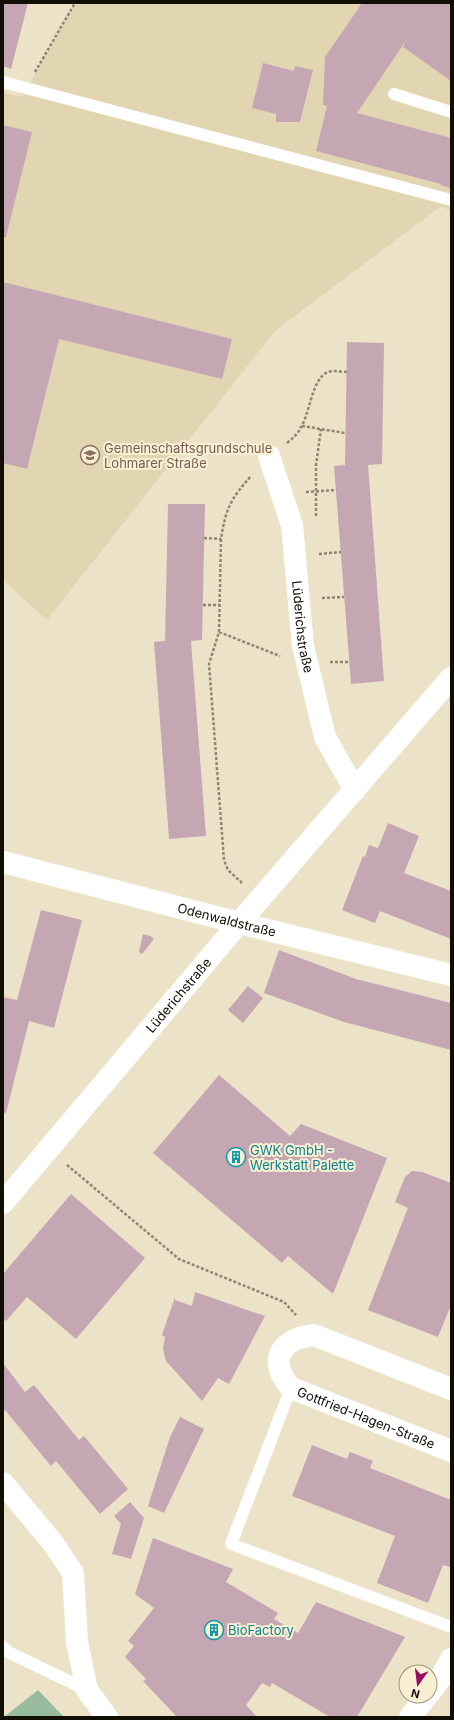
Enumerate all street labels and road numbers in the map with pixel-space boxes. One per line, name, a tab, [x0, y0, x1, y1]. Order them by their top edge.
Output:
street label: Lüderichstraße	[289, 580, 317, 674]
street label: Odenwaldstraße	[176, 899, 278, 940]
street label: Lüderichstraße	[142, 954, 214, 1036]
street label: Gottfried-Hagen-Straße	[295, 1383, 437, 1452]

